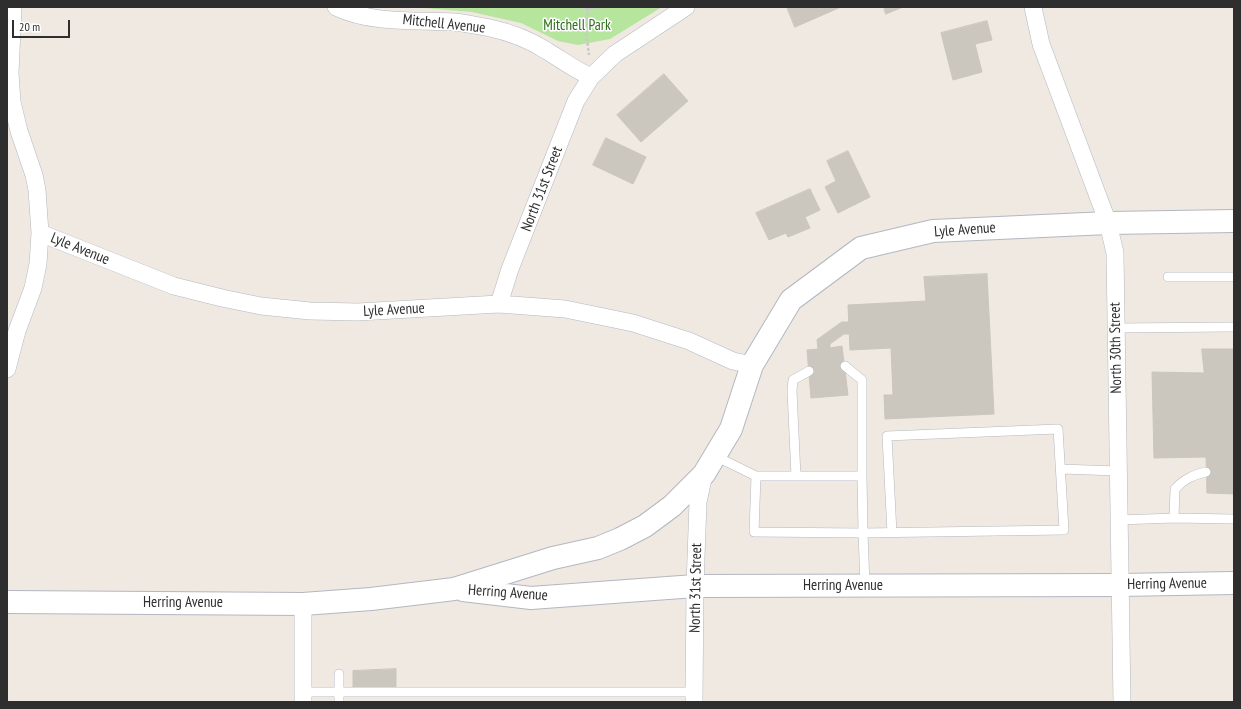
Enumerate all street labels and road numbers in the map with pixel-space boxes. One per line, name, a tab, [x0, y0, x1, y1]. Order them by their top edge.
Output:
street label: Mitchell Avenue	[402, 11, 486, 37]
street label: North 31st Street	[517, 144, 567, 234]
street label: Lyle Avenue	[934, 219, 996, 241]
street label: Lyle Avenue	[48, 229, 112, 269]
street label: Lyle Avenue	[363, 299, 425, 321]
street label: North 30th Street	[1106, 302, 1126, 394]
street label: North 31st Street	[686, 543, 706, 633]
street label: Herring Avenue	[1127, 574, 1207, 594]
street label: Herring Avenue	[803, 577, 883, 595]
street label: Herring Avenue	[468, 581, 548, 605]
street label: Herring Avenue	[143, 594, 223, 612]

